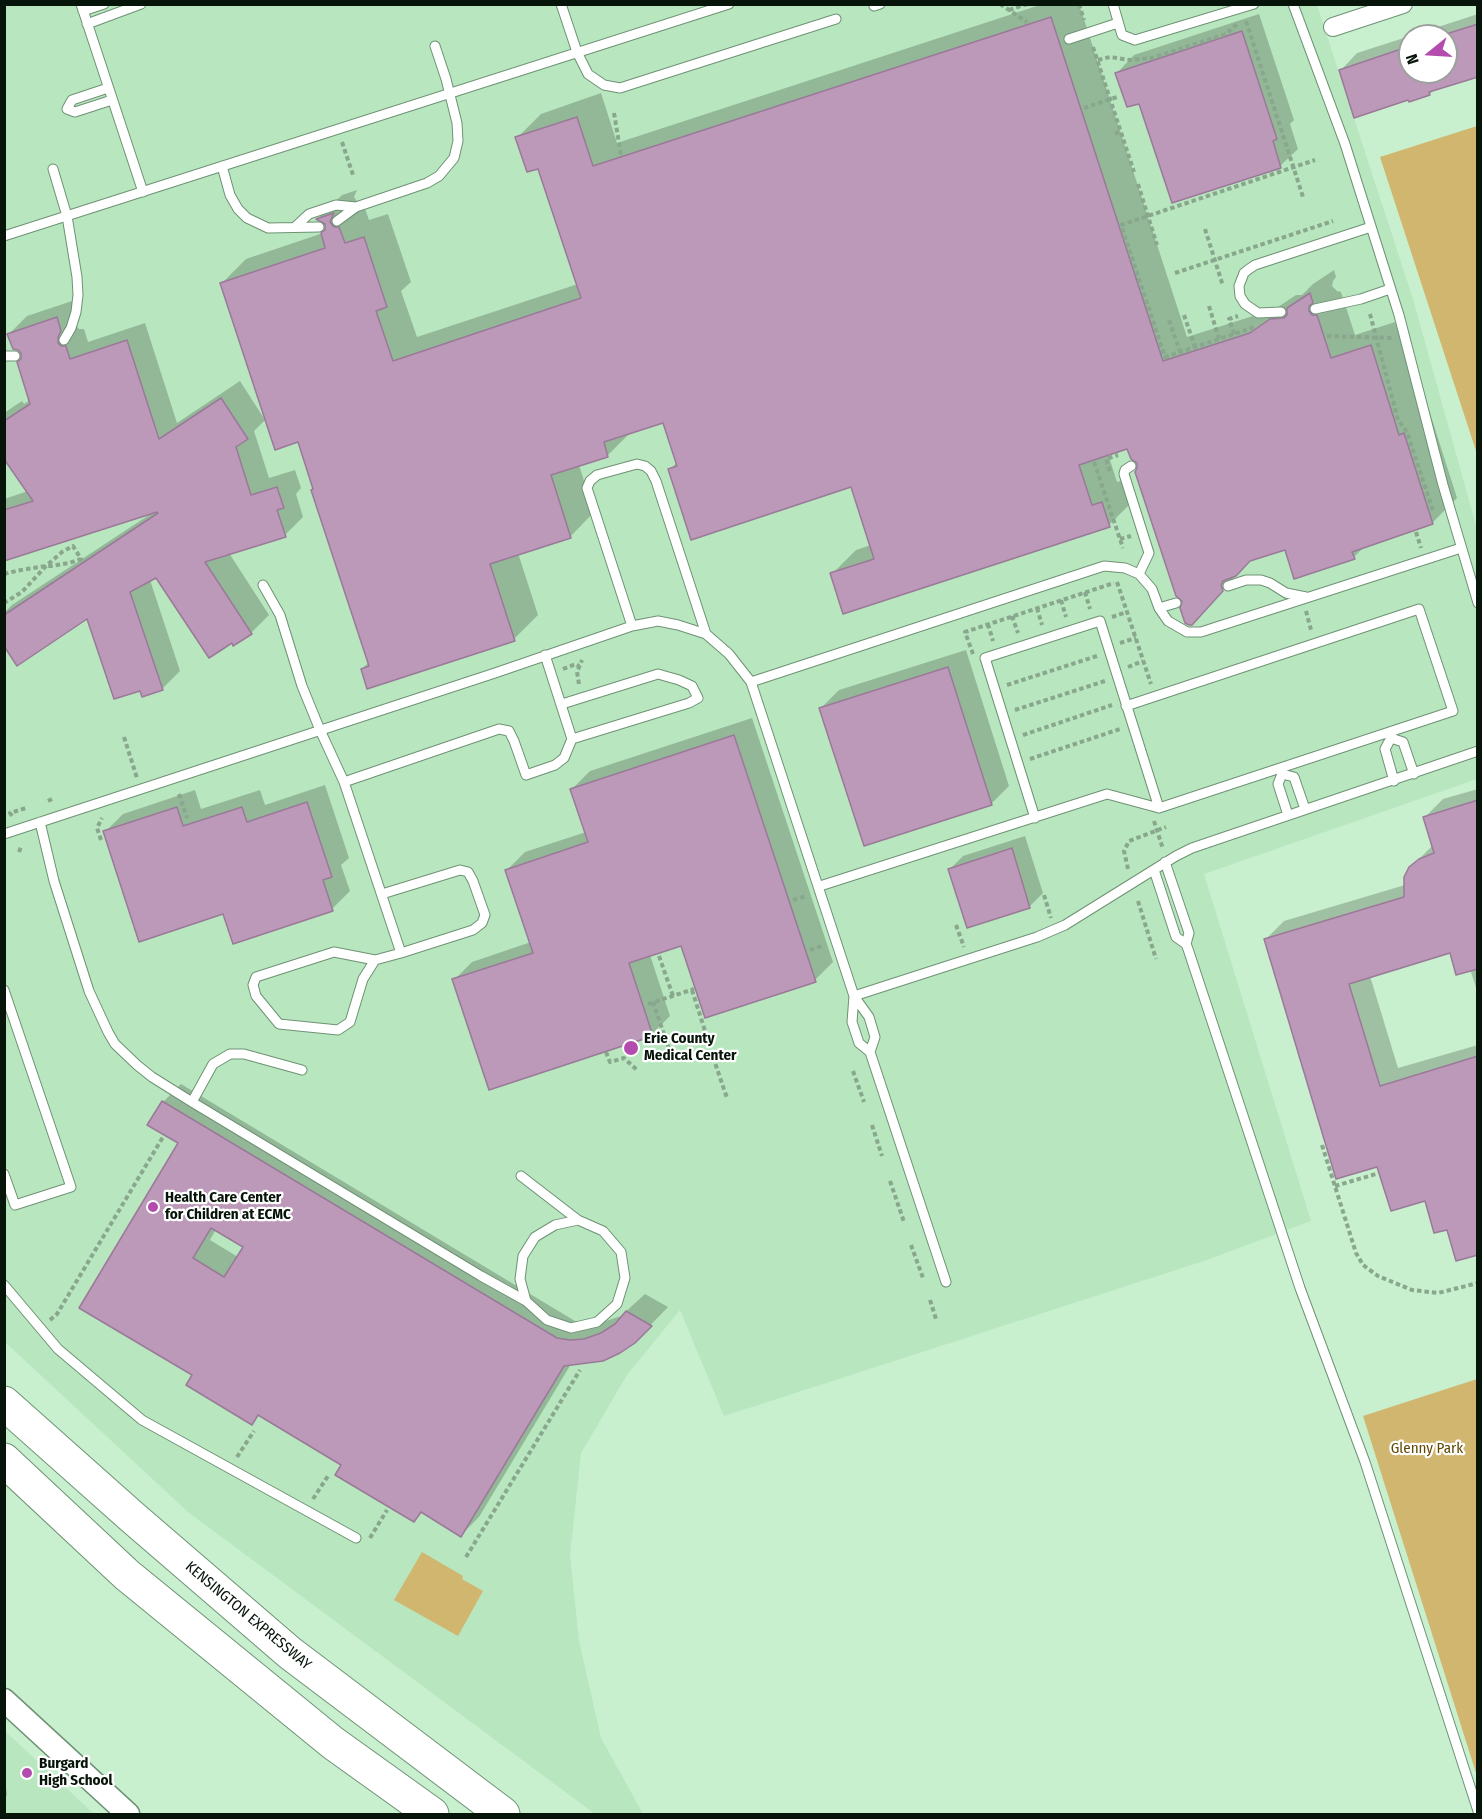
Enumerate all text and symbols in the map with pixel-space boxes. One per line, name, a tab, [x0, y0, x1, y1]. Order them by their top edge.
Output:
north arrow	[1398, 24, 1458, 84]
text: N	[1402, 52, 1423, 67]
place label: Erie County Medical Center	[644, 1030, 737, 1065]
marker: Erie County Medical Center	[622, 1039, 640, 1057]
place label: Health Care Center for Children at ECMC	[165, 1189, 291, 1224]
marker: Health Care Center for Children at ECMC	[146, 1200, 160, 1214]
park label: Glenny Park	[1391, 1440, 1463, 1458]
street label: KENSINGTON EXPRESSWAY	[181, 1558, 315, 1674]
place label: Burgard High School	[39, 1755, 113, 1790]
marker: Burgard High School	[20, 1766, 34, 1780]

